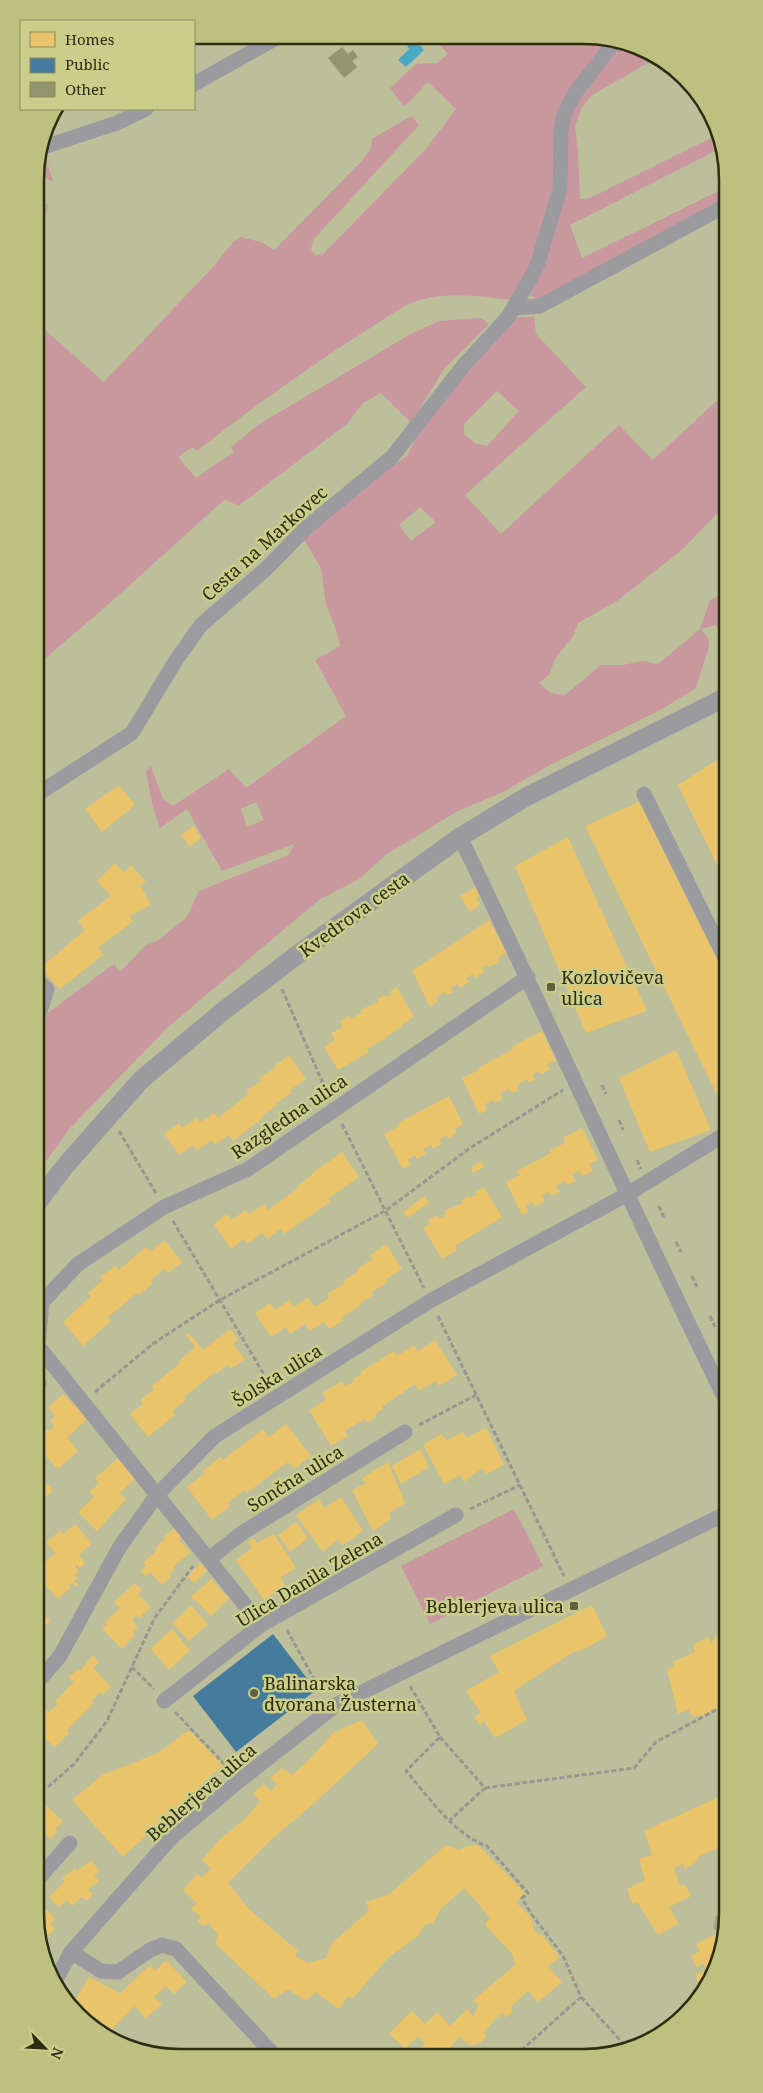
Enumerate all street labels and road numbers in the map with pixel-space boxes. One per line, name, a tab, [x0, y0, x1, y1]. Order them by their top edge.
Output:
street label: Cesta na Markovec	[196, 480, 332, 606]
street label: Kvedrova cesta	[294, 866, 414, 962]
street label: Razgledna ulica	[226, 1068, 352, 1164]
street label: Šolska ulica	[228, 1338, 326, 1412]
street label: Sončna ulica	[242, 1439, 348, 1517]
street label: Ulica Danila Zelena	[232, 1526, 386, 1632]
street label: Beblerjeva ulica	[141, 1738, 261, 1846]

